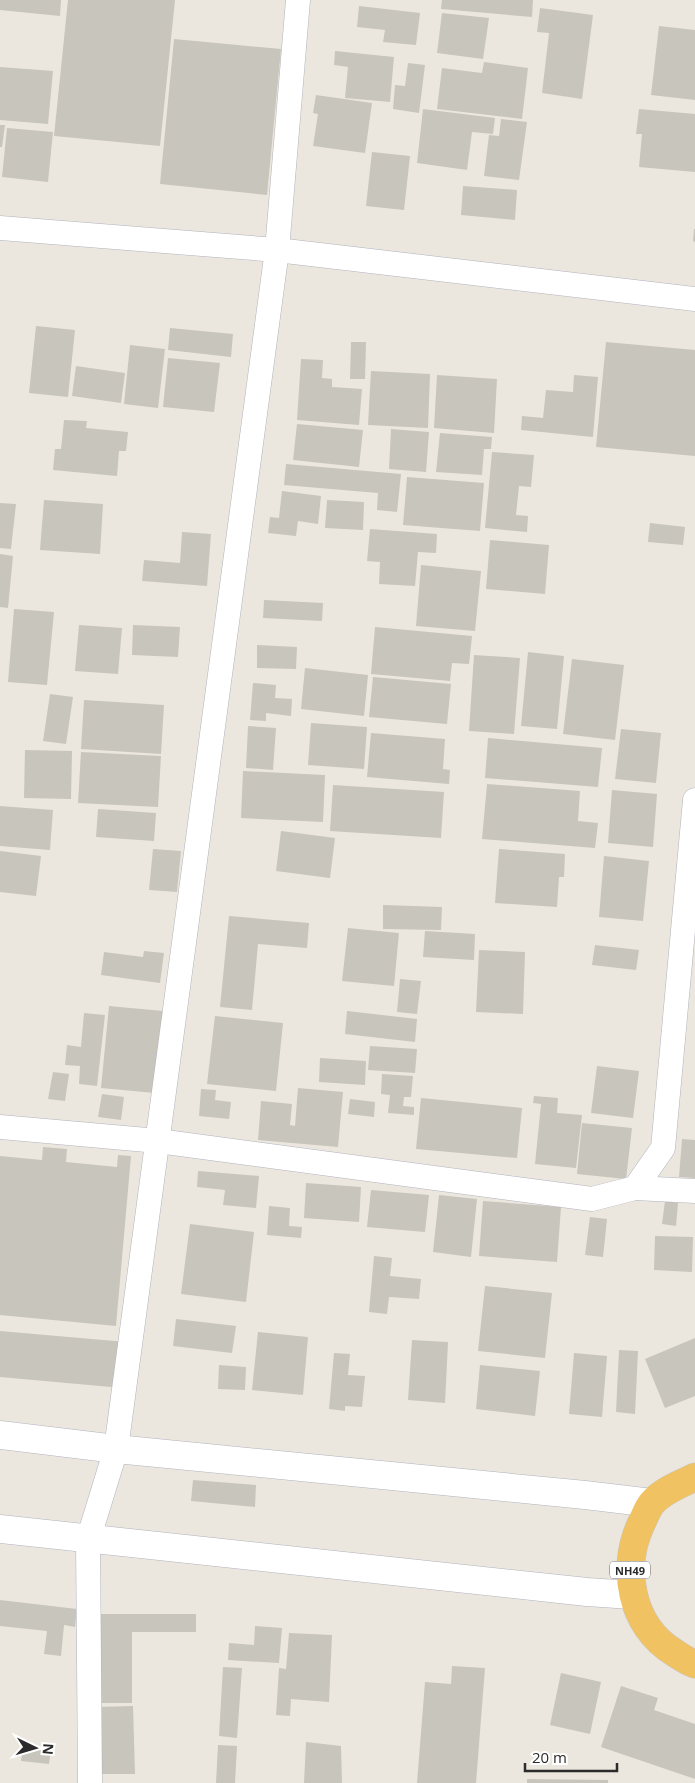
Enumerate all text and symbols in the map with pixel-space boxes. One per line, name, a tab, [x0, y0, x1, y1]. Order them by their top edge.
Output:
road number: NH49	[610, 1562, 650, 1578]
north arrow	[10, 1723, 60, 1773]
scale bar	[525, 1740, 618, 1772]
text: N	[38, 1743, 58, 1756]
text: 20 m	[532, 1747, 567, 1767]

